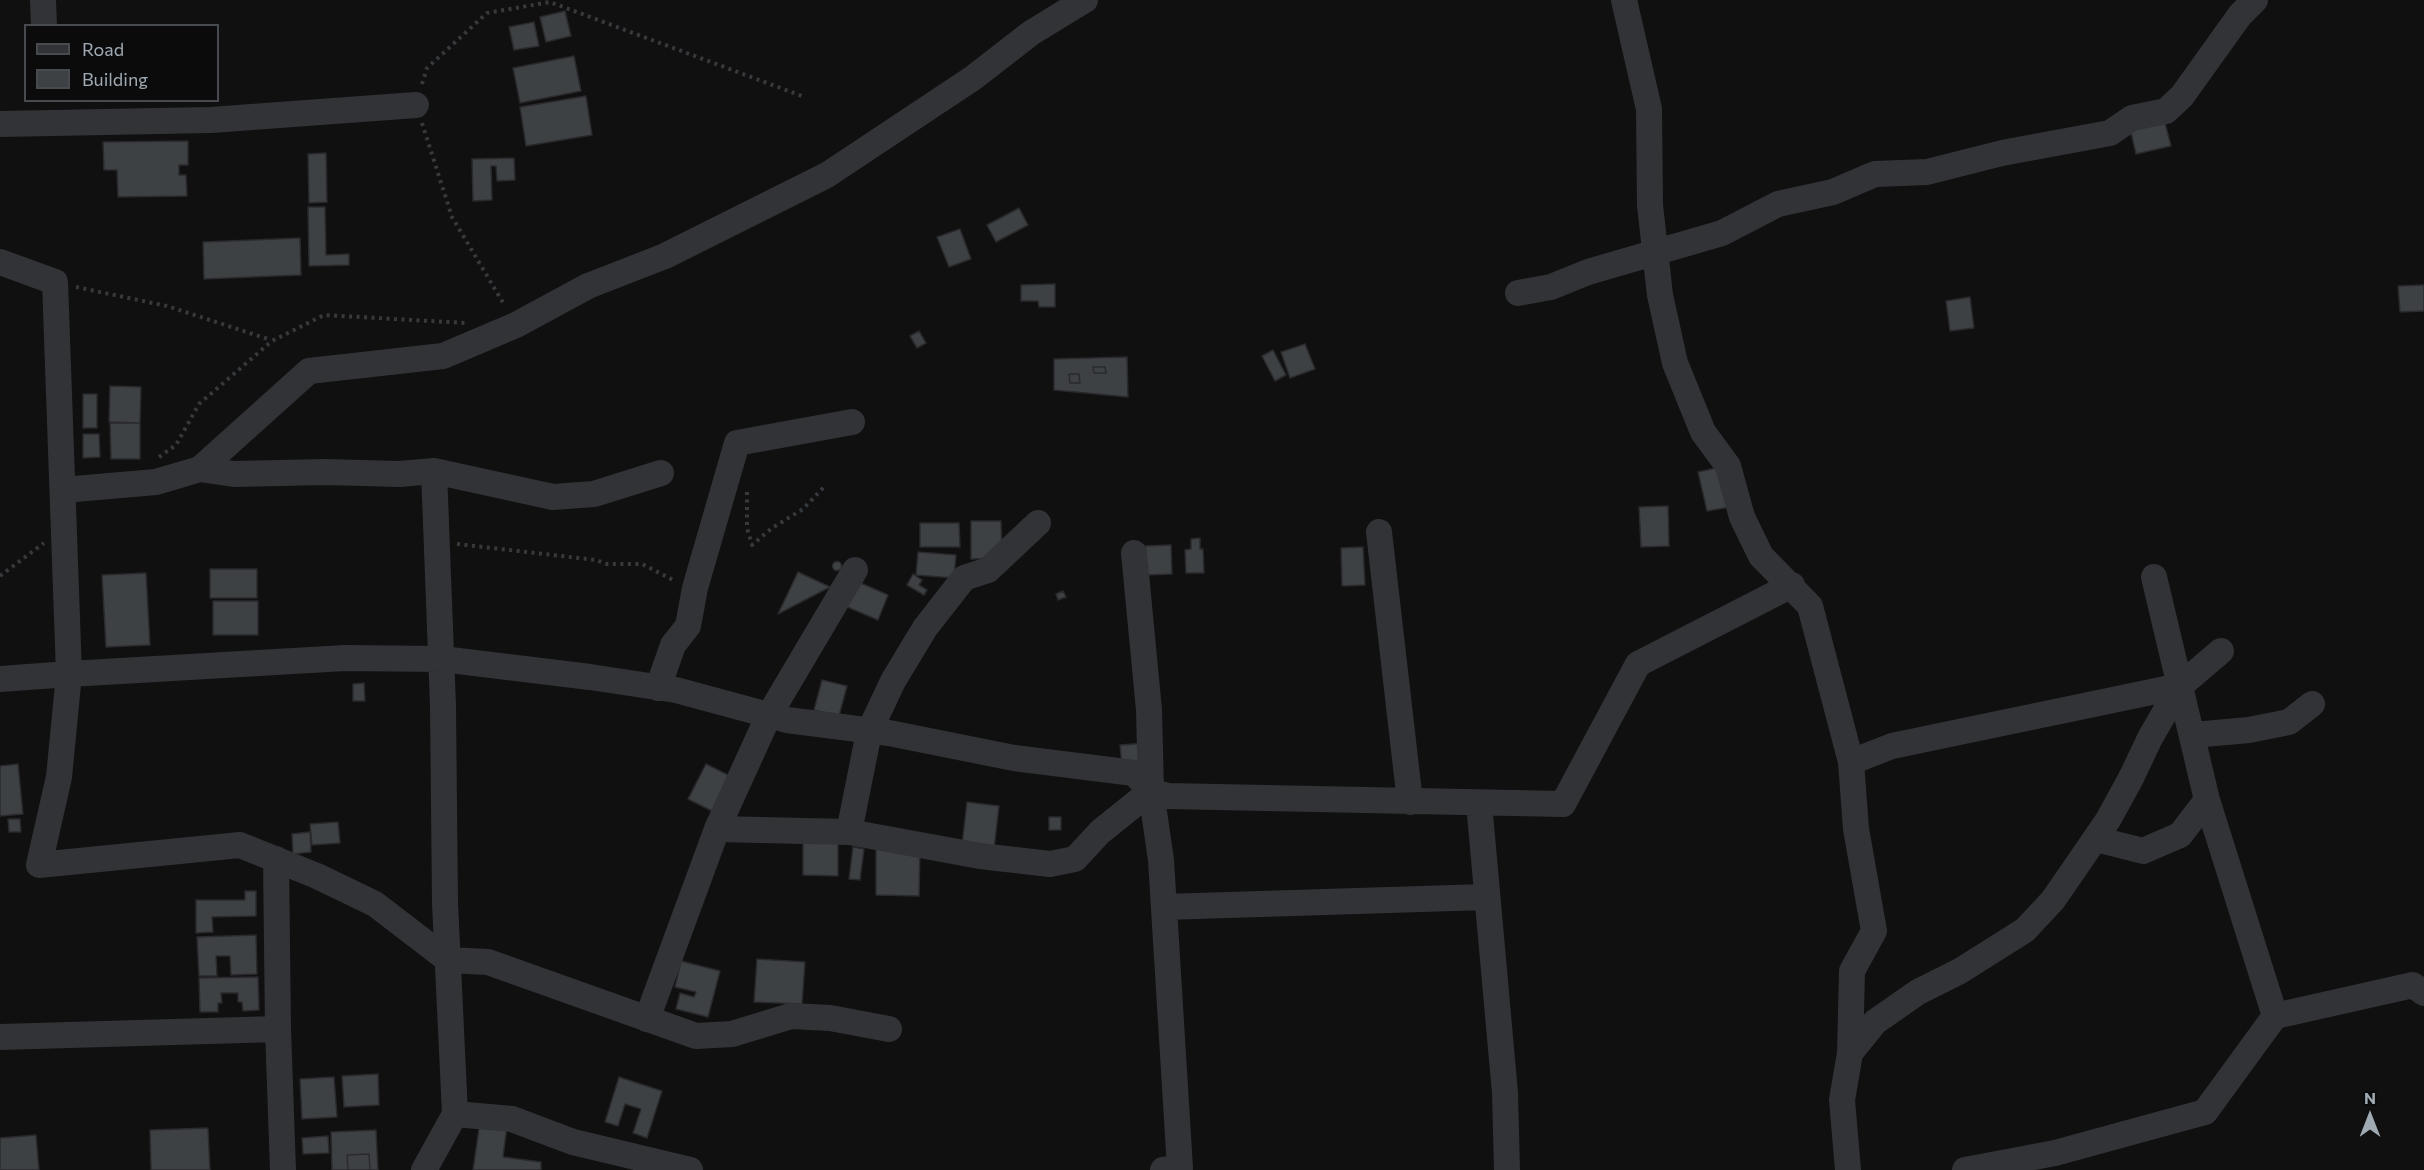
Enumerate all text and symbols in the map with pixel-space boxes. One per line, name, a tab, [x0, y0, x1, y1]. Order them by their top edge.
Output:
legend	[24, 24, 219, 102]
text: Road	[82, 38, 124, 60]
text: Building	[82, 68, 148, 90]
north arrow	[2340, 1086, 2400, 1146]
text: N	[2364, 1088, 2376, 1107]

